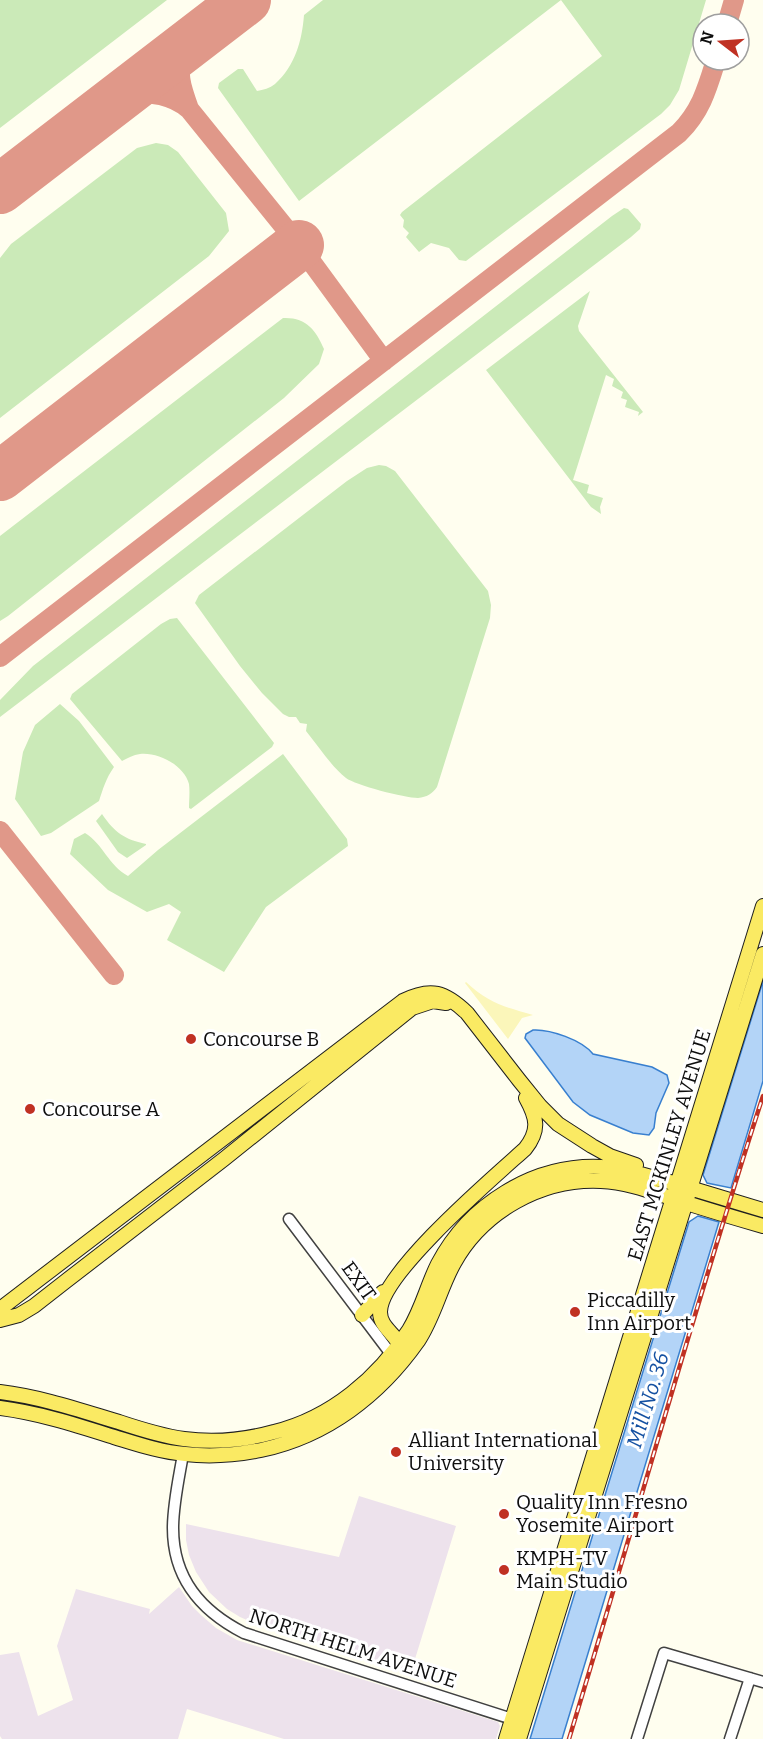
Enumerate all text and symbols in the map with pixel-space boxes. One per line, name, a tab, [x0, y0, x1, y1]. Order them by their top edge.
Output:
north arrow	[691, 12, 751, 72]
text: N	[696, 29, 718, 46]
street label: EAST MCKINLEY AVENUE	[622, 1026, 716, 1264]
place label: Concourse B	[203, 1027, 319, 1051]
marker: Concourse B	[184, 1032, 198, 1046]
place label: Concourse A	[42, 1097, 160, 1121]
marker: Concourse A	[23, 1102, 37, 1116]
street label: EXIT	[337, 1257, 382, 1306]
place label: Piccadilly Inn Airport	[587, 1288, 691, 1335]
marker: Piccadilly Inn Airport	[568, 1305, 582, 1319]
water label: Mill No. 36	[621, 1349, 675, 1451]
place label: Alliant International University	[408, 1428, 598, 1475]
marker: Alliant International University	[389, 1445, 403, 1459]
place label: Quality Inn Fresno Yosemite Airport	[516, 1490, 688, 1537]
marker: Quality Inn Fresno Yosemite Airport	[497, 1507, 511, 1521]
place label: KMPH-TV Main Studio	[516, 1546, 628, 1593]
marker: KMPH-TV Main Studio	[497, 1563, 511, 1577]
street label: NORTH HELM AVENUE	[246, 1603, 460, 1693]

